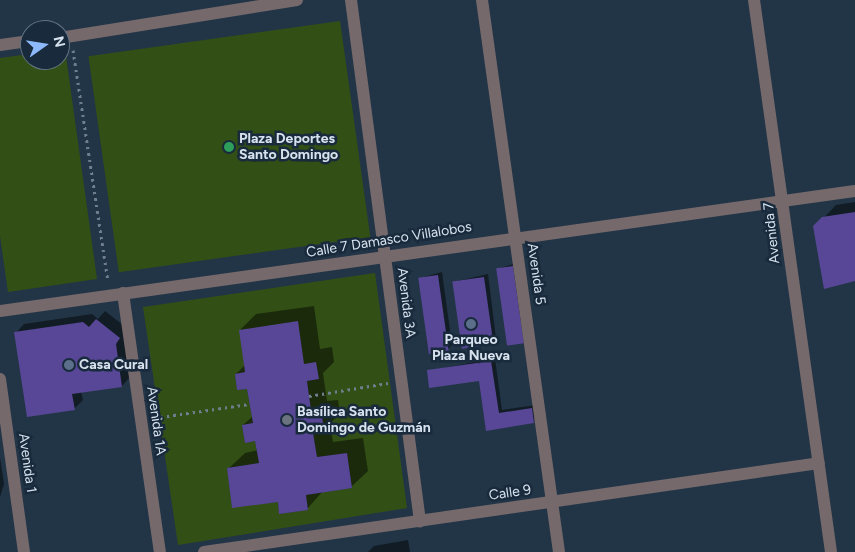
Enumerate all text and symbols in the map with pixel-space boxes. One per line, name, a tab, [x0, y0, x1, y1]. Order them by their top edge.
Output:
north arrow	[20, 20, 70, 70]
text: N	[50, 35, 69, 49]
place label: Plaza Deportes Santo Domingo	[239, 131, 338, 164]
marker: Plaza Deportes Santo Domingo	[223, 141, 235, 153]
street label: Avenida 7	[760, 202, 784, 264]
street label: Calle 7 Damasco Villalobos	[305, 219, 473, 261]
street label: Avenida 5	[523, 242, 549, 306]
street label: Avenida 3A	[393, 267, 419, 339]
marker: Parqueo Plaza Nueva	[465, 318, 477, 330]
place label: Parqueo Plaza Nueva	[432, 332, 510, 364]
place label: Casa Cural	[79, 357, 148, 373]
marker: Casa Cural	[63, 359, 75, 371]
street label: Avenida 1A	[143, 386, 169, 456]
place label: Basílica Santo Domingo de Guzmán	[297, 404, 431, 437]
marker: Basílica Santo Domingo de Guzmán	[281, 414, 293, 426]
street label: Avenida 1	[15, 432, 39, 494]
street label: Calle 9	[488, 482, 532, 504]

